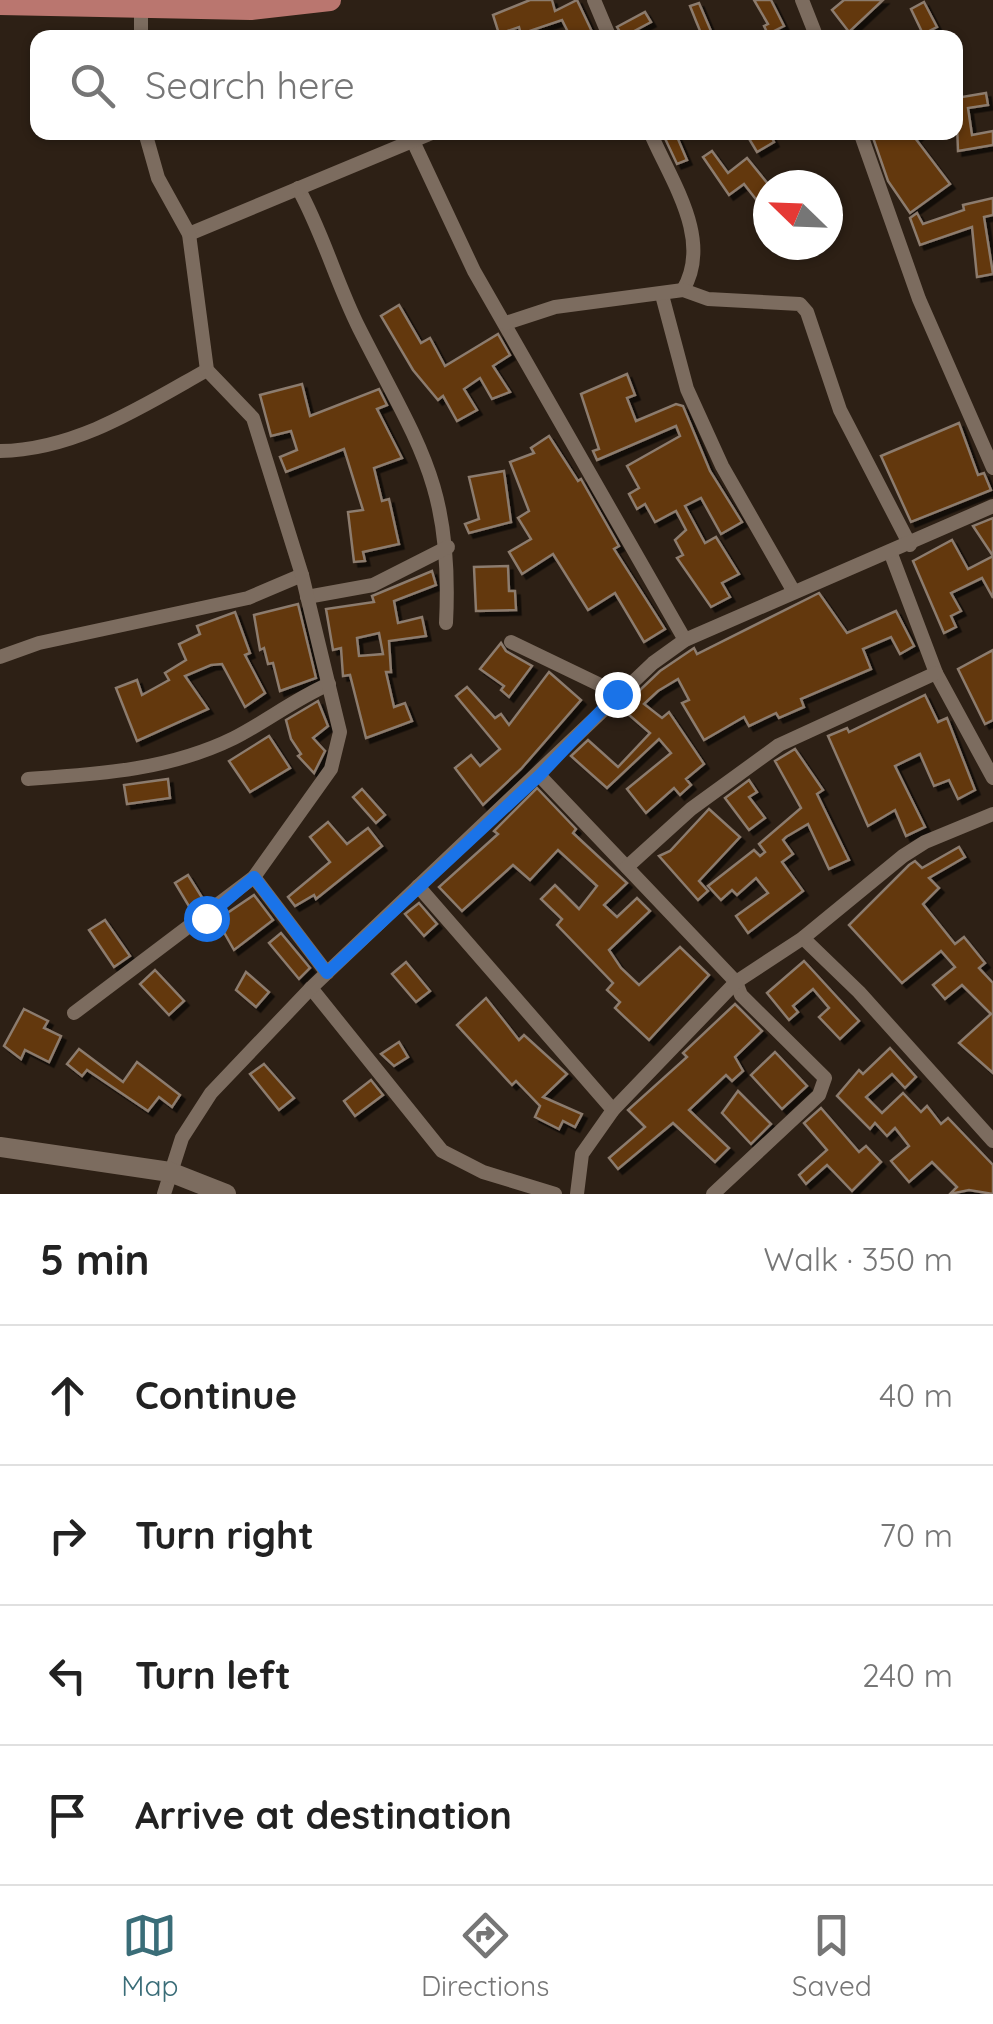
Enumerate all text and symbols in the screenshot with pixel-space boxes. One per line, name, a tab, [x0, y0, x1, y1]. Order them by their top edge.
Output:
search box	[30, 30, 963, 140]
icon: search	[65, 58, 120, 113]
text: Search here	[145, 61, 355, 109]
north arrow	[753, 170, 843, 260]
route end	[595, 672, 641, 718]
route start	[184, 896, 230, 942]
text: 5 min	[40, 1233, 150, 1286]
text: Walk · 350 m	[764, 1239, 953, 1279]
icon: ahead	[40, 1368, 95, 1423]
text: Continue	[135, 1371, 297, 1419]
text: 40 m	[879, 1375, 953, 1415]
icon: right	[40, 1508, 95, 1563]
text: Turn right	[135, 1511, 314, 1559]
text: 70 m	[880, 1515, 953, 1555]
icon: left	[40, 1648, 95, 1703]
text: Turn left	[135, 1651, 291, 1699]
text: 240 m	[862, 1655, 953, 1695]
icon: arrive	[40, 1788, 95, 1843]
text: Arrive at destination	[135, 1791, 512, 1839]
tab: Map	[121, 1908, 178, 2003]
tab: Directions	[421, 1908, 549, 2003]
tab: Saved	[792, 1908, 872, 2003]

